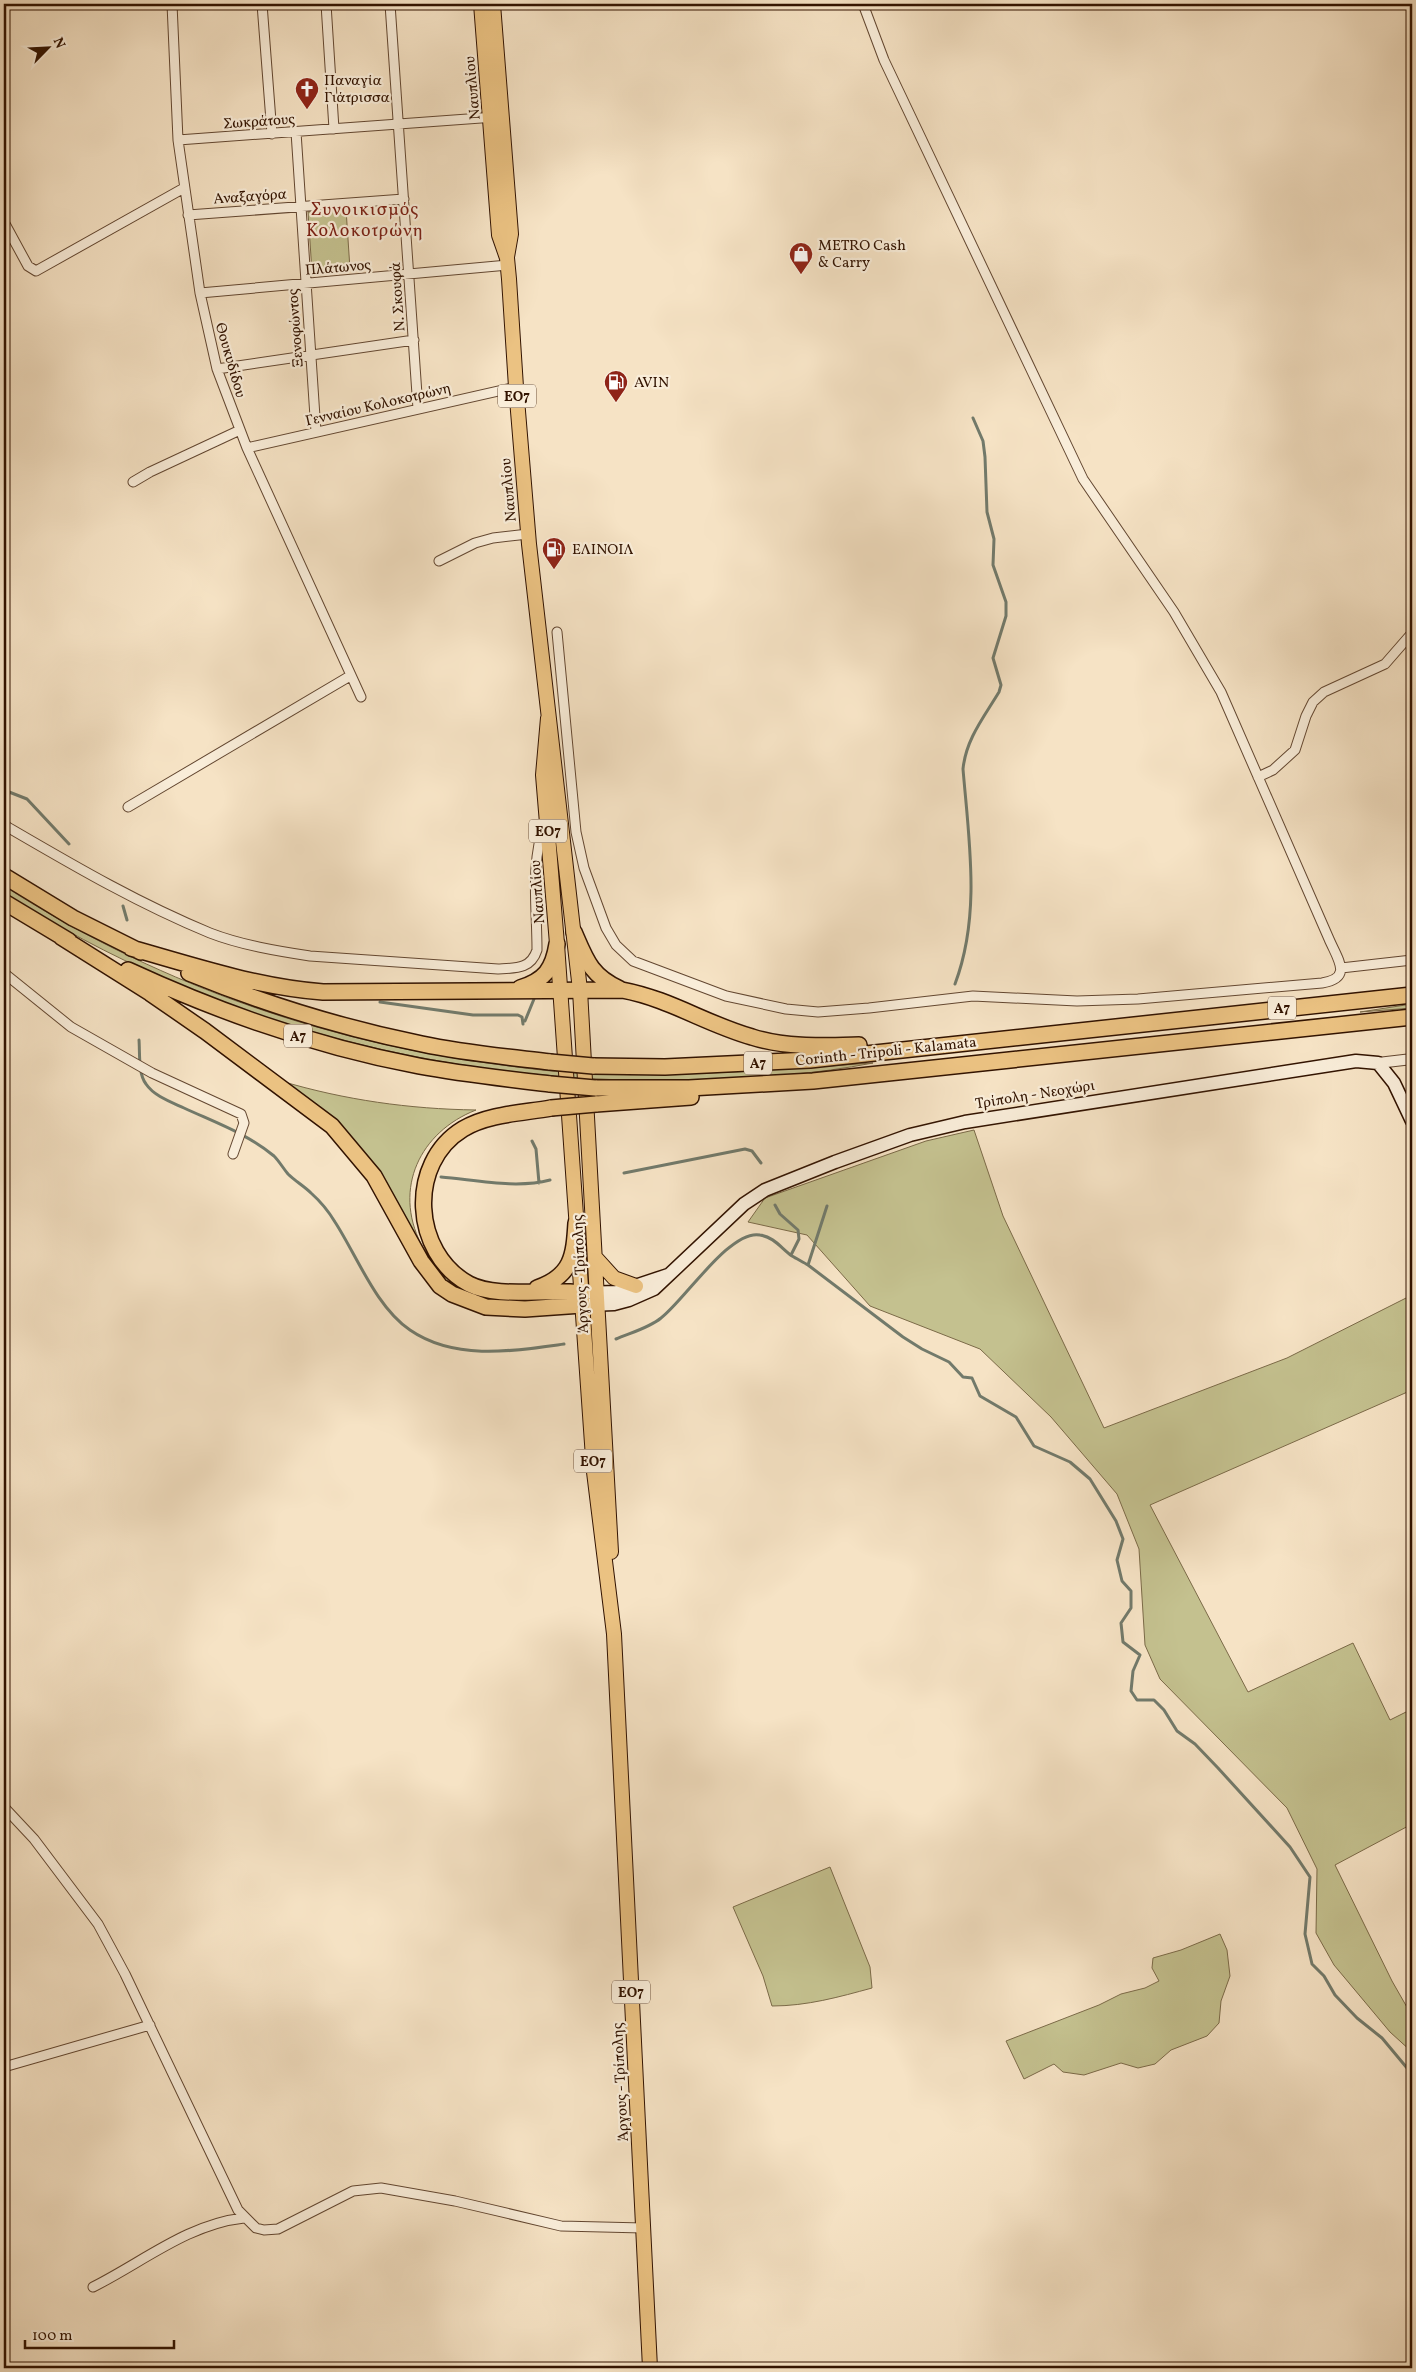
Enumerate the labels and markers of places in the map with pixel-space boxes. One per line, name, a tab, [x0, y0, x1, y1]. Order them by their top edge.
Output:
place label: Παναγία Γιάτρισσα	[324, 71, 390, 109]
church icon: Παναγία Γιάτρισσα	[294, 76, 320, 110]
place label: METRO Cash & Carry	[818, 236, 906, 274]
shop icon: METRO Cash & Carry	[788, 241, 814, 275]
fuel station icon: AVIN	[603, 369, 629, 403]
place label: AVIN	[634, 373, 669, 394]
fuel station icon: ΕΛΙΝΟΙΛ	[541, 536, 567, 570]
place label: ΕΛΙΝΟΙΛ	[572, 540, 634, 561]

